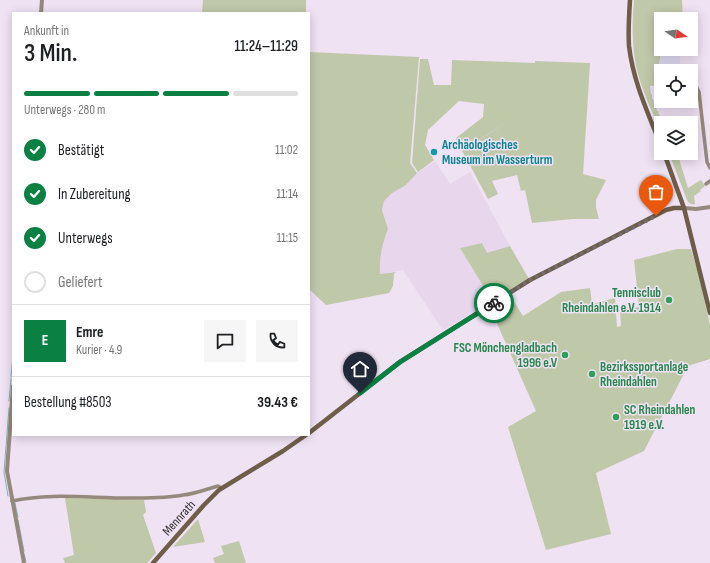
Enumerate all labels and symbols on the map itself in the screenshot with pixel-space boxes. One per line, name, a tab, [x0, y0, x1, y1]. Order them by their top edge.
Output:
north arrow	[654, 12, 698, 56]
place label: Archäologisches Museum im Wasserturm	[441, 137, 553, 168]
marker: Archäologisches Museum im Wasserturm	[429, 147, 439, 157]
pin	[639, 175, 673, 216]
courier	[474, 283, 514, 323]
place label: Tennisclub Rheindahlen e.V. 1914	[562, 285, 661, 316]
marker: Tennisclub Rheindahlen e.V. 1914	[664, 295, 674, 305]
place label: FSC Mönchengladbach 1996 e.V	[454, 340, 558, 371]
marker: FSC Mönchengladbach 1996 e.V	[560, 350, 570, 360]
pin	[343, 352, 377, 393]
place label: Bezirkssportanlage Rheindahlen	[600, 359, 689, 390]
marker: Bezirkssportanlage Rheindahlen	[587, 369, 597, 379]
place label: SC Rheindahlen 1919 e.V.	[624, 402, 696, 433]
marker: SC Rheindahlen 1919 e.V.	[611, 412, 621, 422]
street label: Mennrath	[159, 497, 199, 539]

